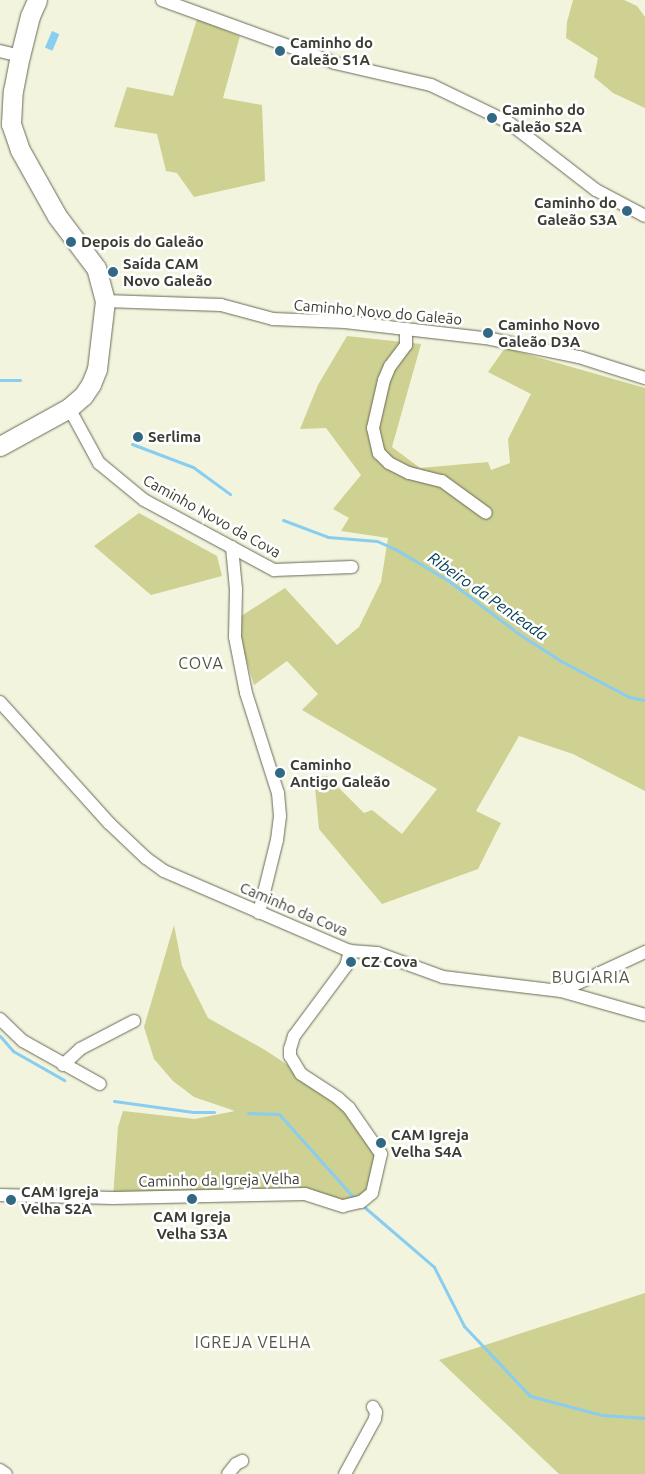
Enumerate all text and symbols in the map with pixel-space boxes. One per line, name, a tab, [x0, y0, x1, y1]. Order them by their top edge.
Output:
place label: Caminho do Galeão S1A	[290, 33, 373, 68]
marker: Caminho do Galeão S1A	[274, 45, 286, 57]
place label: Caminho do Galeão S2A	[502, 100, 585, 135]
marker: Caminho do Galeão S2A	[486, 112, 498, 124]
place label: Caminho do Galeão S3A	[534, 193, 617, 228]
marker: Caminho do Galeão S3A	[621, 205, 633, 217]
place label: Depois do Galeão	[81, 233, 204, 251]
marker: Depois do Galeão	[65, 236, 77, 248]
place label: Saída CAM Novo Galeão	[123, 254, 212, 289]
marker: Saída CAM Novo Galeão	[107, 266, 119, 278]
street label: Caminho Novo do Galeão	[293, 296, 463, 328]
place label: Caminho Novo Galeão D3A	[498, 315, 600, 350]
marker: Caminho Novo Galeão D3A	[482, 327, 494, 339]
place label: Serlima	[148, 428, 201, 446]
marker: Serlima	[132, 431, 144, 443]
street label: Caminho Novo da Cova	[140, 471, 284, 561]
water label: Ribeiro da Penteada	[425, 548, 551, 644]
district label: COVA	[178, 653, 224, 673]
place label: Caminho Antigo Galeão	[290, 755, 390, 790]
marker: Caminho Antigo Galeão	[274, 767, 286, 779]
street label: Caminho da Cova	[237, 878, 351, 940]
place label: CZ Cova	[361, 953, 418, 971]
marker: CZ Cova	[345, 956, 357, 968]
district label: BUGIARIA	[551, 967, 631, 987]
place label: CAM Igreja Velha S4A	[391, 1125, 469, 1160]
marker: CAM Igreja Velha S4A	[375, 1137, 387, 1149]
street label: Caminho da Igreja Velha	[138, 1170, 300, 1190]
place label: CAM Igreja Velha S2A	[21, 1182, 99, 1217]
marker: CAM Igreja Velha S3A	[186, 1193, 198, 1205]
marker: CAM Igreja Velha S2A	[5, 1194, 17, 1206]
place label: CAM Igreja Velha S3A	[153, 1207, 231, 1242]
district label: IGREJA VELHA	[193, 1332, 313, 1352]

